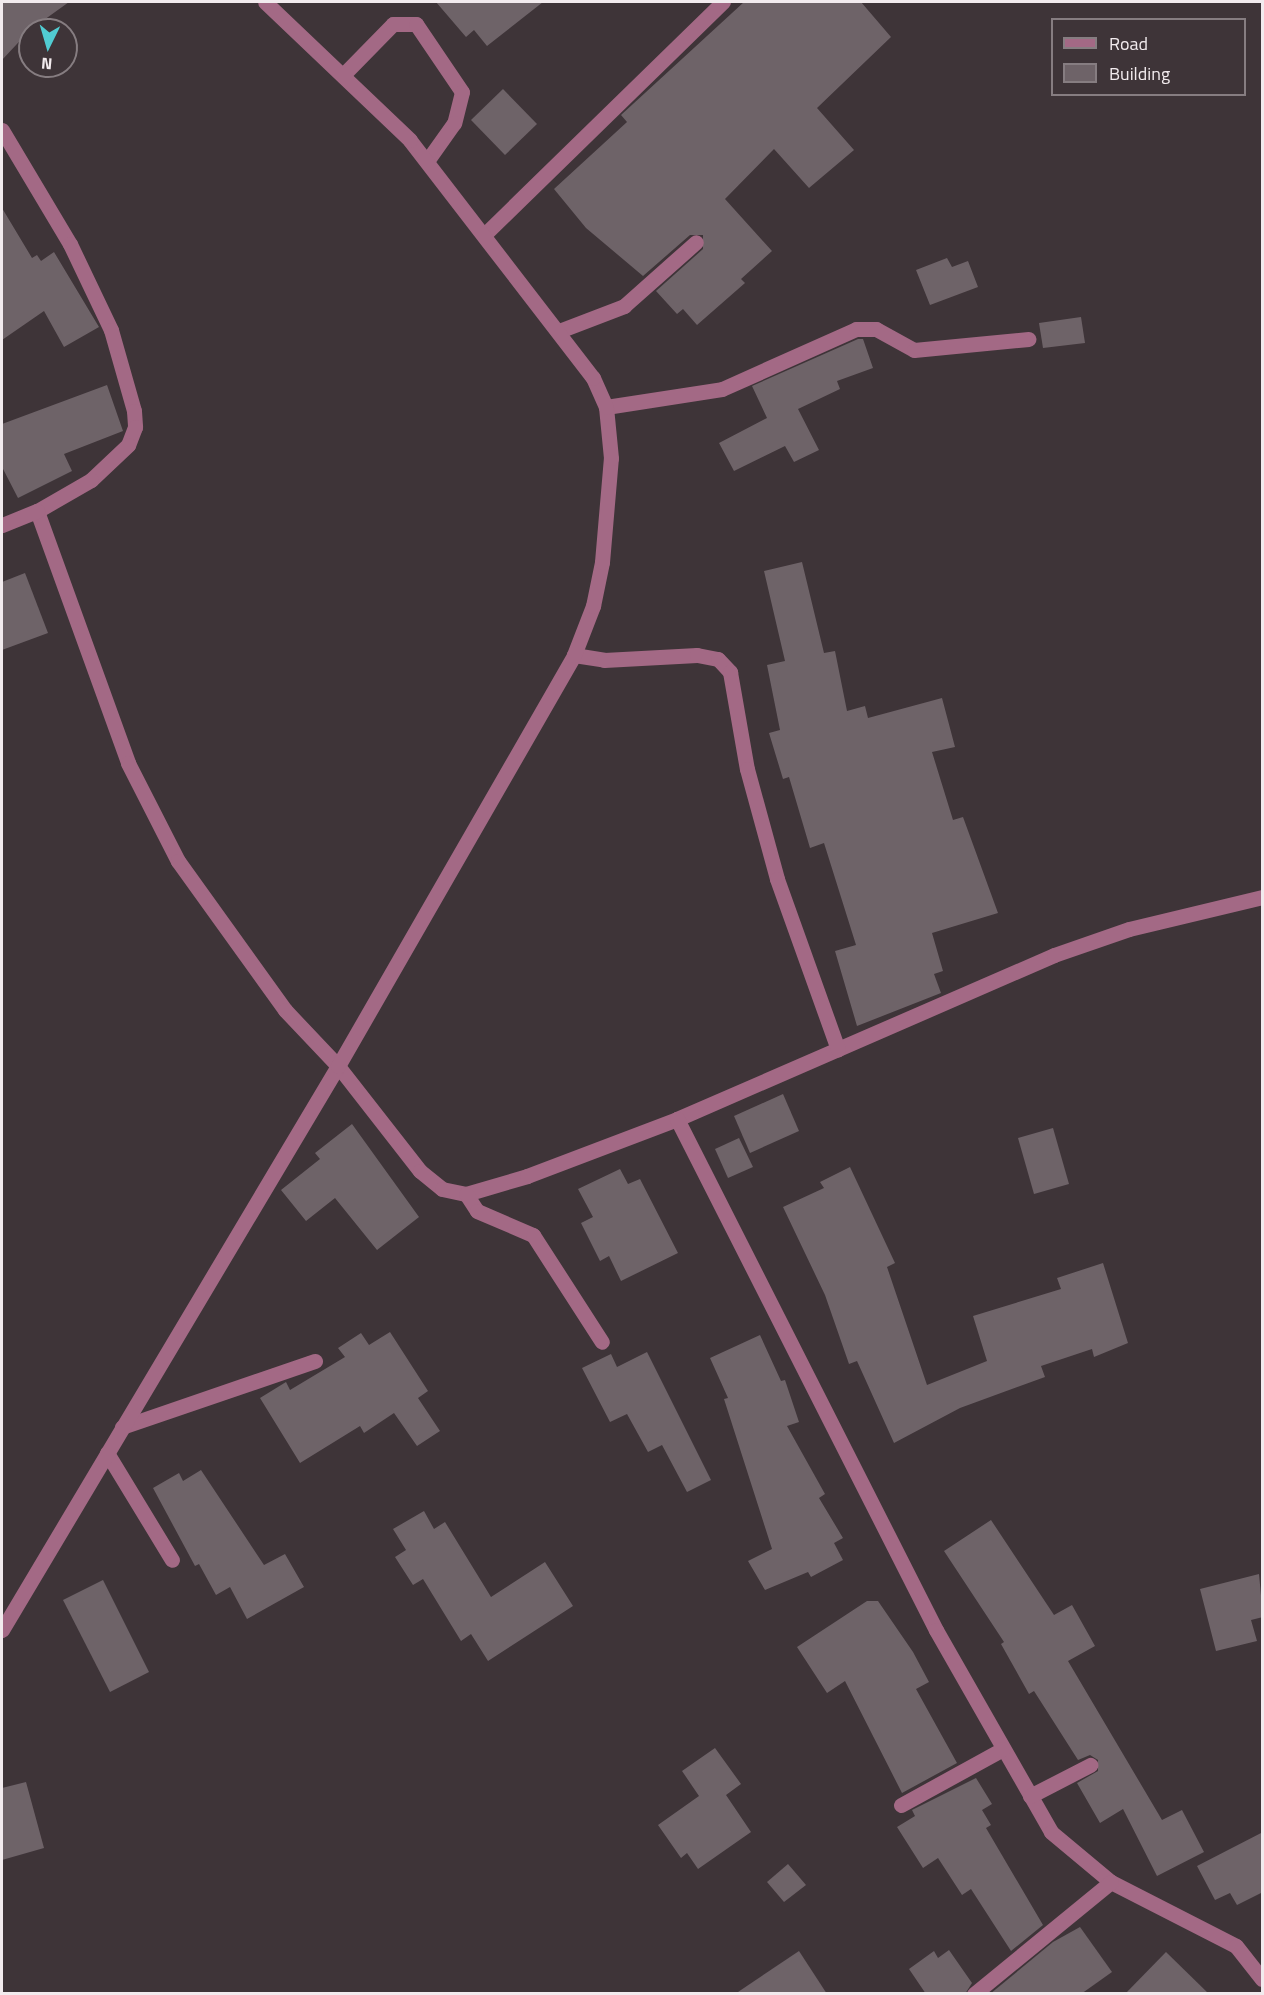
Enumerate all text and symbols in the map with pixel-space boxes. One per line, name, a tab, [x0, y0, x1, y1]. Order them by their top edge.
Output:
north arrow	[18, 18, 78, 78]
legend	[1051, 18, 1246, 96]
text: Road	[1109, 30, 1148, 57]
text: N	[40, 52, 53, 76]
text: Building	[1109, 60, 1170, 87]

